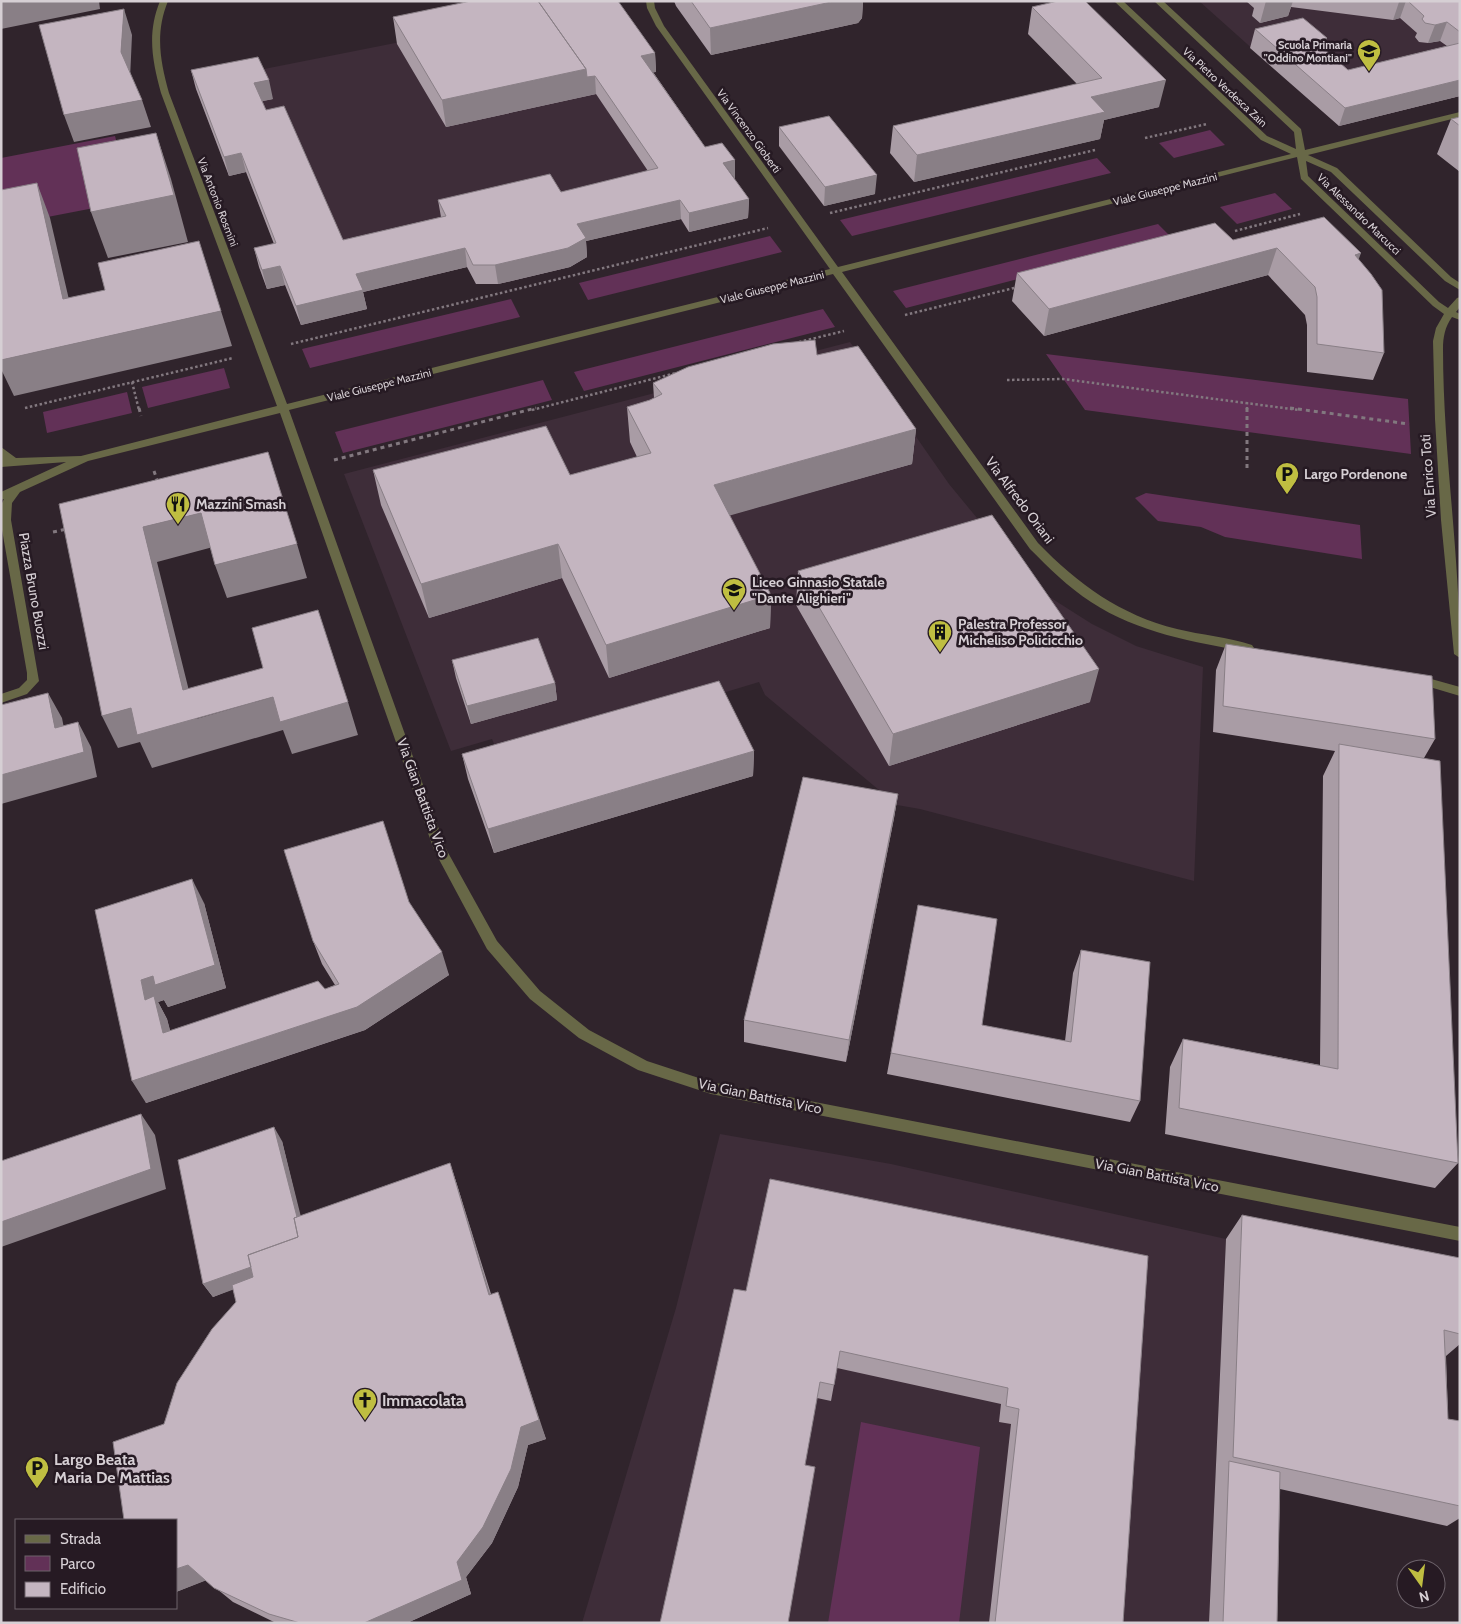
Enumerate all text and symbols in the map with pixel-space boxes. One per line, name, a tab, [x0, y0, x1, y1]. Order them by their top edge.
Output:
place label: Scuola Primaria "Oddino Montiani"	[1264, 38, 1353, 65]
school or university icon: Scuola Primaria "Oddino Montiani"	[1356, 38, 1382, 72]
street label: Via Pietro Verdesca Zain	[1180, 44, 1270, 130]
street label: Via Vincenzo Gioberti	[714, 86, 784, 176]
street label: Via Antonio Rosmini	[195, 155, 241, 249]
street label: Viale Giuseppe Mazzini	[1112, 169, 1218, 209]
street label: Via Alessandro Marcucci	[1314, 170, 1404, 258]
street label: Viale Giuseppe Mazzini	[719, 267, 825, 307]
street label: Viale Giuseppe Mazzini	[326, 365, 432, 405]
street label: Via Enrico Toti	[1416, 434, 1440, 518]
street label: Via Alfredo Oriani	[981, 453, 1059, 547]
parking icon: Largo Pordenone	[1274, 461, 1300, 495]
place label: Largo Pordenone	[1304, 465, 1407, 483]
restaurant icon: Mazzini Smash	[165, 491, 191, 525]
place label: Mazzini Smash	[196, 495, 286, 513]
street label: Piazza Bruno Buozzi	[15, 531, 53, 651]
place label: Liceo Ginnasio Statale "Dante Alighieri"	[752, 573, 885, 607]
school or university icon: Liceo Ginnasio Statale "Dante Alighieri"	[721, 577, 747, 611]
place label: Palestra Professor Micheliso Policicchio	[958, 615, 1083, 649]
building icon: Palestra Professor Micheliso Policicchio	[927, 619, 953, 653]
street label: Via Gian Battista Vico	[393, 736, 453, 860]
street label: Via Gian Battista Vico	[697, 1074, 824, 1118]
street label: Via Gian Battista Vico	[1094, 1154, 1221, 1196]
church icon: Immacolata	[352, 1387, 378, 1421]
place label: Immacolata	[382, 1391, 464, 1410]
place label: Largo Beata Maria De Mattias	[54, 1450, 170, 1487]
parking icon: Largo Beata Maria De Mattias	[24, 1455, 50, 1489]
legend	[15, 1519, 178, 1609]
text: Strada	[60, 1530, 102, 1548]
text: Parco	[60, 1555, 95, 1573]
north arrow	[1396, 1559, 1446, 1609]
text: Edificio	[60, 1580, 106, 1598]
text: N	[1417, 1587, 1431, 1607]

